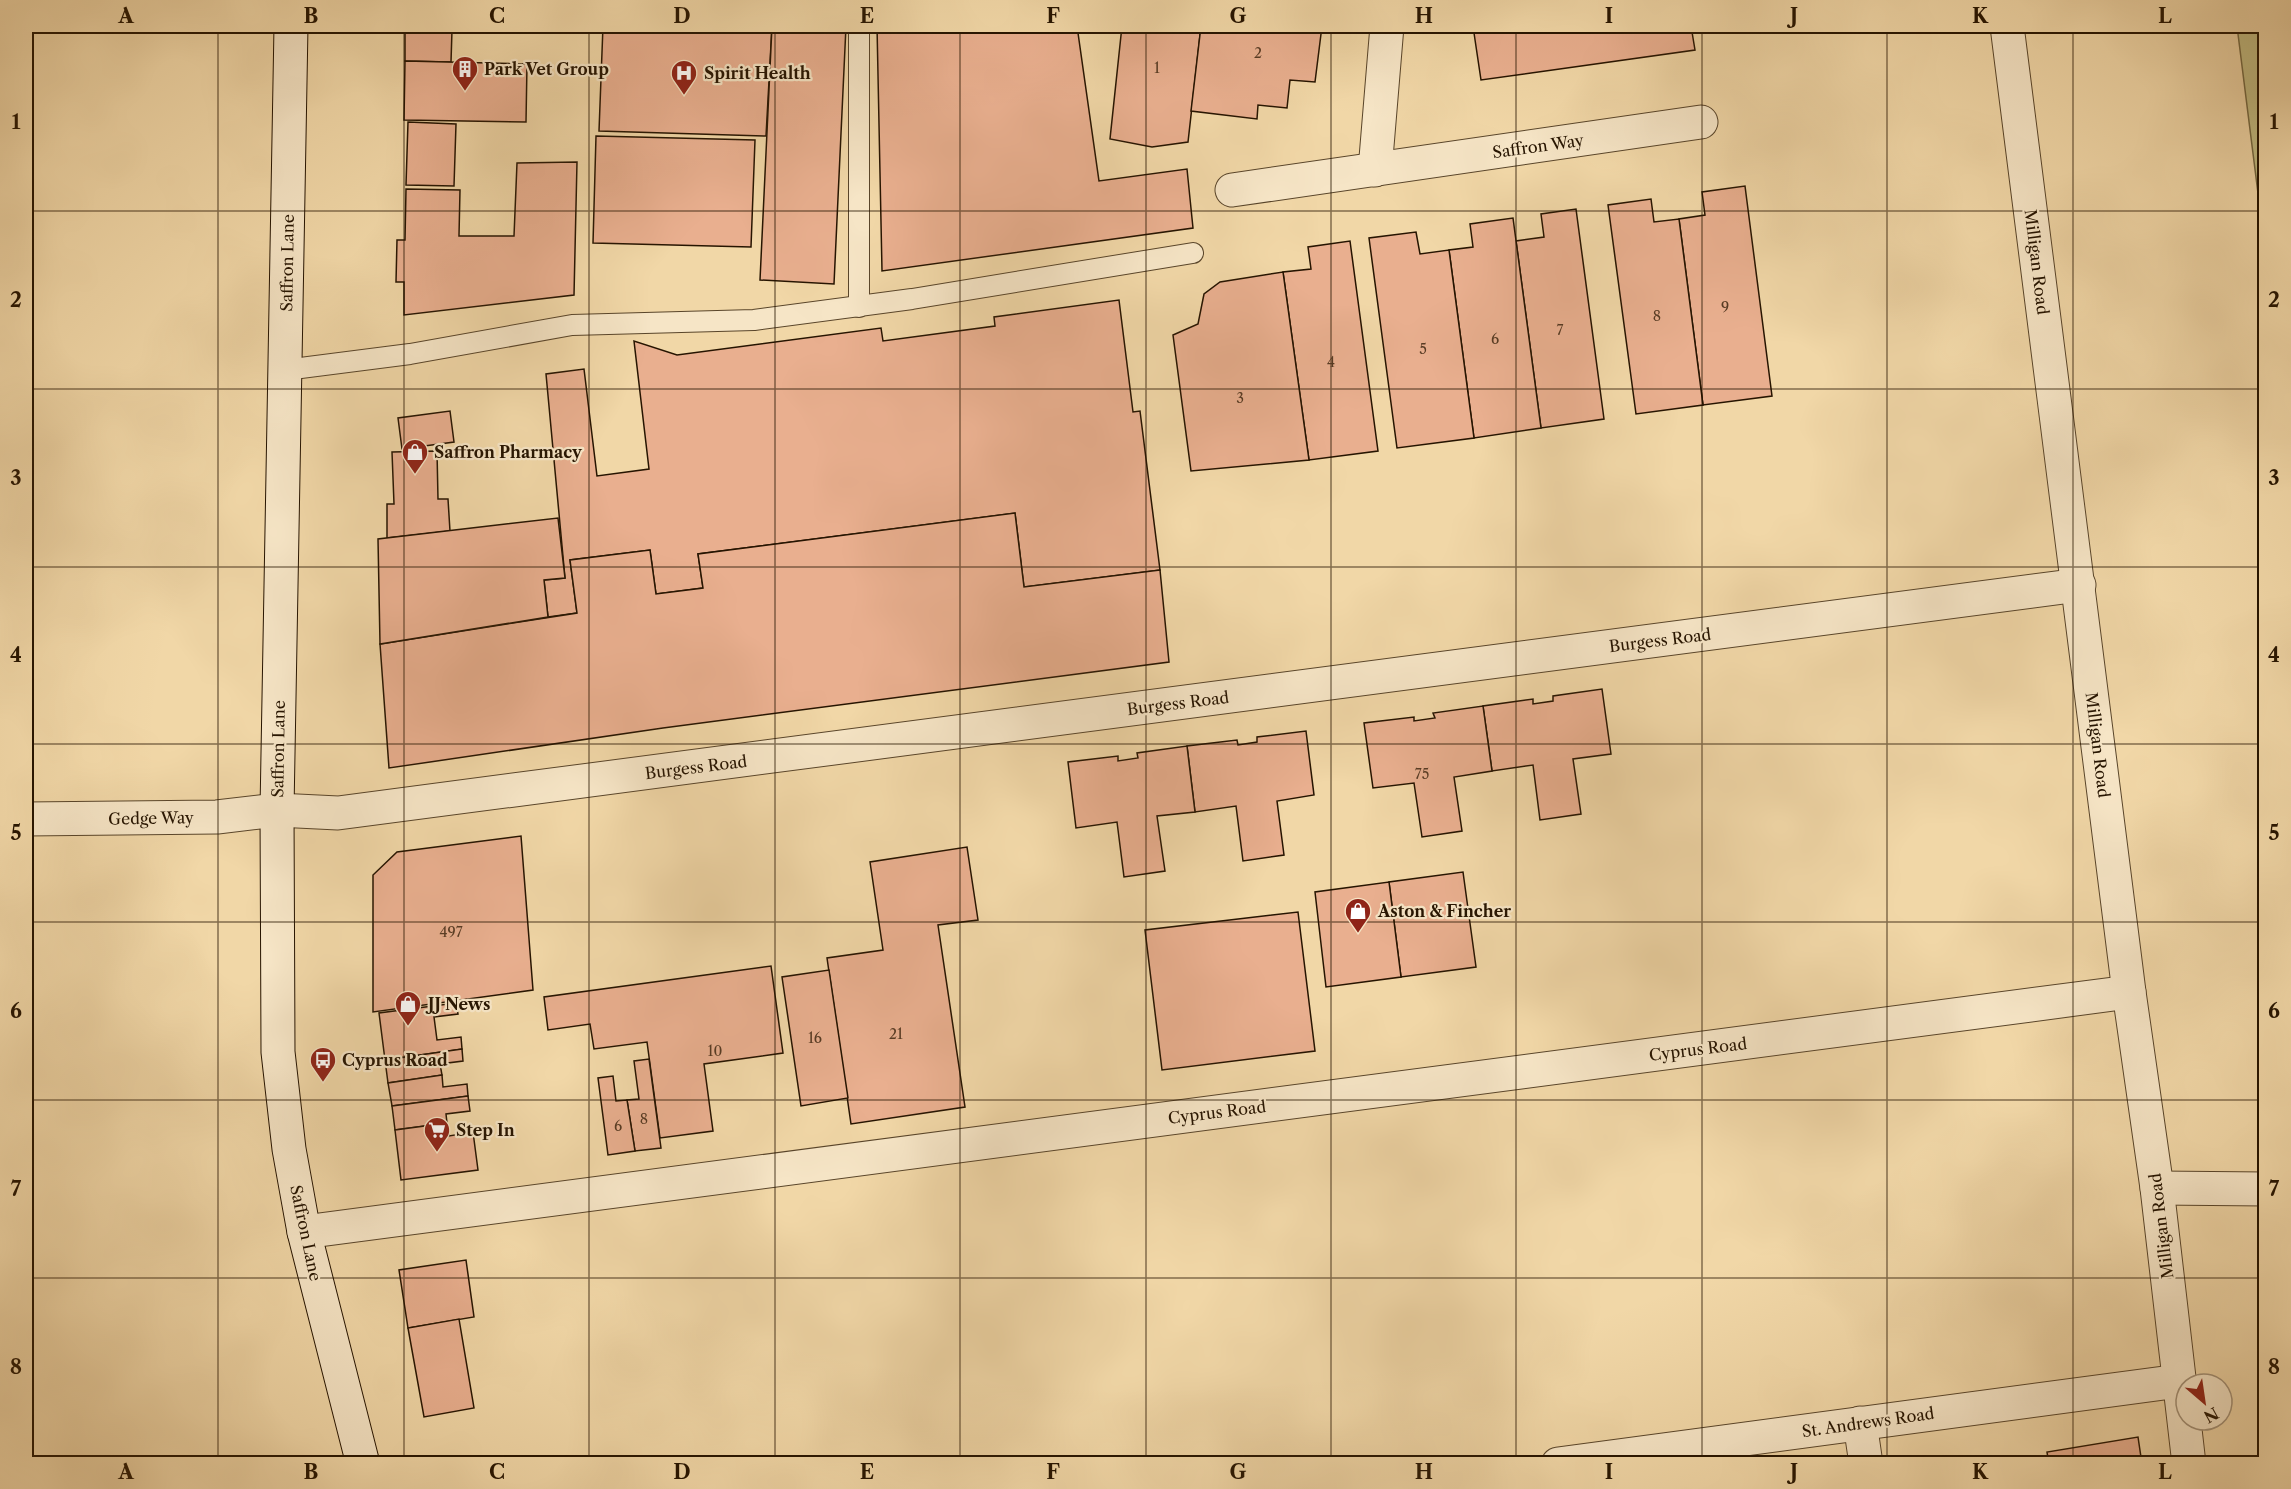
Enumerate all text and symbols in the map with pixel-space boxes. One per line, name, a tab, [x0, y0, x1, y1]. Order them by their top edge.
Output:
text: A	[117, 4, 134, 28]
text: B	[304, 4, 319, 28]
text: C	[489, 4, 505, 28]
text: D	[673, 4, 691, 28]
text: E	[860, 4, 874, 28]
text: F	[1046, 4, 1060, 28]
text: G	[1230, 4, 1247, 28]
text: H	[1415, 4, 1433, 28]
text: I	[1605, 4, 1613, 28]
text: J	[1786, 4, 1798, 28]
text: K	[1972, 4, 1989, 28]
text: L	[2158, 4, 2172, 28]
house number: 2	[1254, 44, 1262, 62]
building icon: Park Vet Group	[450, 54, 480, 92]
hospital icon: Spirit Health	[669, 58, 699, 96]
place label: Park Vet Group	[484, 59, 609, 79]
house number: 1	[1154, 59, 1160, 77]
place label: Spirit Health	[704, 63, 811, 83]
text: 1	[12, 110, 21, 134]
text: 1	[2270, 110, 2279, 134]
street label: Saffron Way	[1491, 130, 1586, 162]
street label: Milligan Road	[2021, 208, 2053, 316]
street label: Saffron Lane	[276, 214, 298, 312]
text: 2	[10, 288, 22, 312]
text: 2	[2268, 288, 2280, 312]
house number: 9	[1721, 298, 1729, 316]
house number: 8	[1653, 307, 1661, 325]
house number: 7	[1557, 321, 1564, 339]
house number: 6	[1491, 330, 1499, 348]
house number: 5	[1419, 340, 1427, 358]
house number: 4	[1327, 353, 1335, 371]
house number: 3	[1236, 389, 1244, 407]
shop icon: Saffron Pharmacy	[400, 437, 430, 475]
place label: Saffron Pharmacy	[434, 442, 583, 462]
text: 3	[10, 466, 22, 490]
text: 3	[2268, 466, 2280, 490]
street label: Burgess Road	[1608, 624, 1712, 656]
text: 4	[10, 643, 22, 667]
text: 4	[2268, 643, 2280, 667]
street label: Burgess Road	[1126, 687, 1230, 719]
street label: Milligan Road	[2082, 691, 2114, 799]
street label: Saffron Lane	[267, 700, 289, 798]
street label: Burgess Road	[644, 751, 748, 783]
house number: 75	[1415, 765, 1429, 783]
street label: Gedge Way	[108, 807, 195, 829]
text: 5	[10, 821, 22, 845]
text: 5	[2268, 821, 2280, 845]
shop icon: Aston & Fincher	[1343, 896, 1373, 934]
place label: Aston & Fincher	[1377, 901, 1511, 921]
house number: 497	[439, 923, 463, 941]
shop icon: JJ News	[393, 989, 423, 1027]
place label: JJ News	[425, 994, 490, 1014]
text: 6	[10, 999, 22, 1023]
text: 6	[2268, 999, 2280, 1023]
house number: 21	[889, 1025, 903, 1043]
house number: 16	[808, 1029, 822, 1047]
street label: Cyprus Road	[1648, 1033, 1748, 1065]
house number: 10	[708, 1042, 722, 1060]
bus stop icon: Cyprus Road	[308, 1045, 338, 1083]
place label: Cyprus Road	[342, 1050, 448, 1070]
street label: Cyprus Road	[1167, 1096, 1267, 1128]
house number: 8	[640, 1110, 648, 1128]
supermarket icon: Step In	[422, 1115, 452, 1153]
house number: 6	[614, 1117, 622, 1135]
place label: Step In	[456, 1120, 515, 1140]
street label: Milligan Road	[2145, 1172, 2177, 1280]
text: 7	[11, 1177, 22, 1201]
text: 7	[2269, 1177, 2280, 1201]
street label: Saffron Lane	[286, 1183, 326, 1283]
text: 8	[10, 1355, 22, 1379]
text: 8	[2268, 1355, 2280, 1379]
north arrow	[2174, 1372, 2234, 1432]
street label: St. Andrews Road	[1800, 1403, 1936, 1441]
text: N	[2200, 1403, 2222, 1427]
text: A	[117, 1460, 134, 1484]
text: B	[304, 1460, 319, 1484]
text: C	[489, 1460, 505, 1484]
text: D	[673, 1460, 691, 1484]
text: E	[860, 1460, 874, 1484]
text: F	[1046, 1460, 1060, 1484]
text: G	[1230, 1460, 1247, 1484]
text: H	[1415, 1460, 1433, 1484]
text: I	[1605, 1460, 1613, 1484]
text: J	[1786, 1460, 1798, 1484]
text: K	[1972, 1460, 1989, 1484]
text: L	[2158, 1460, 2172, 1484]

